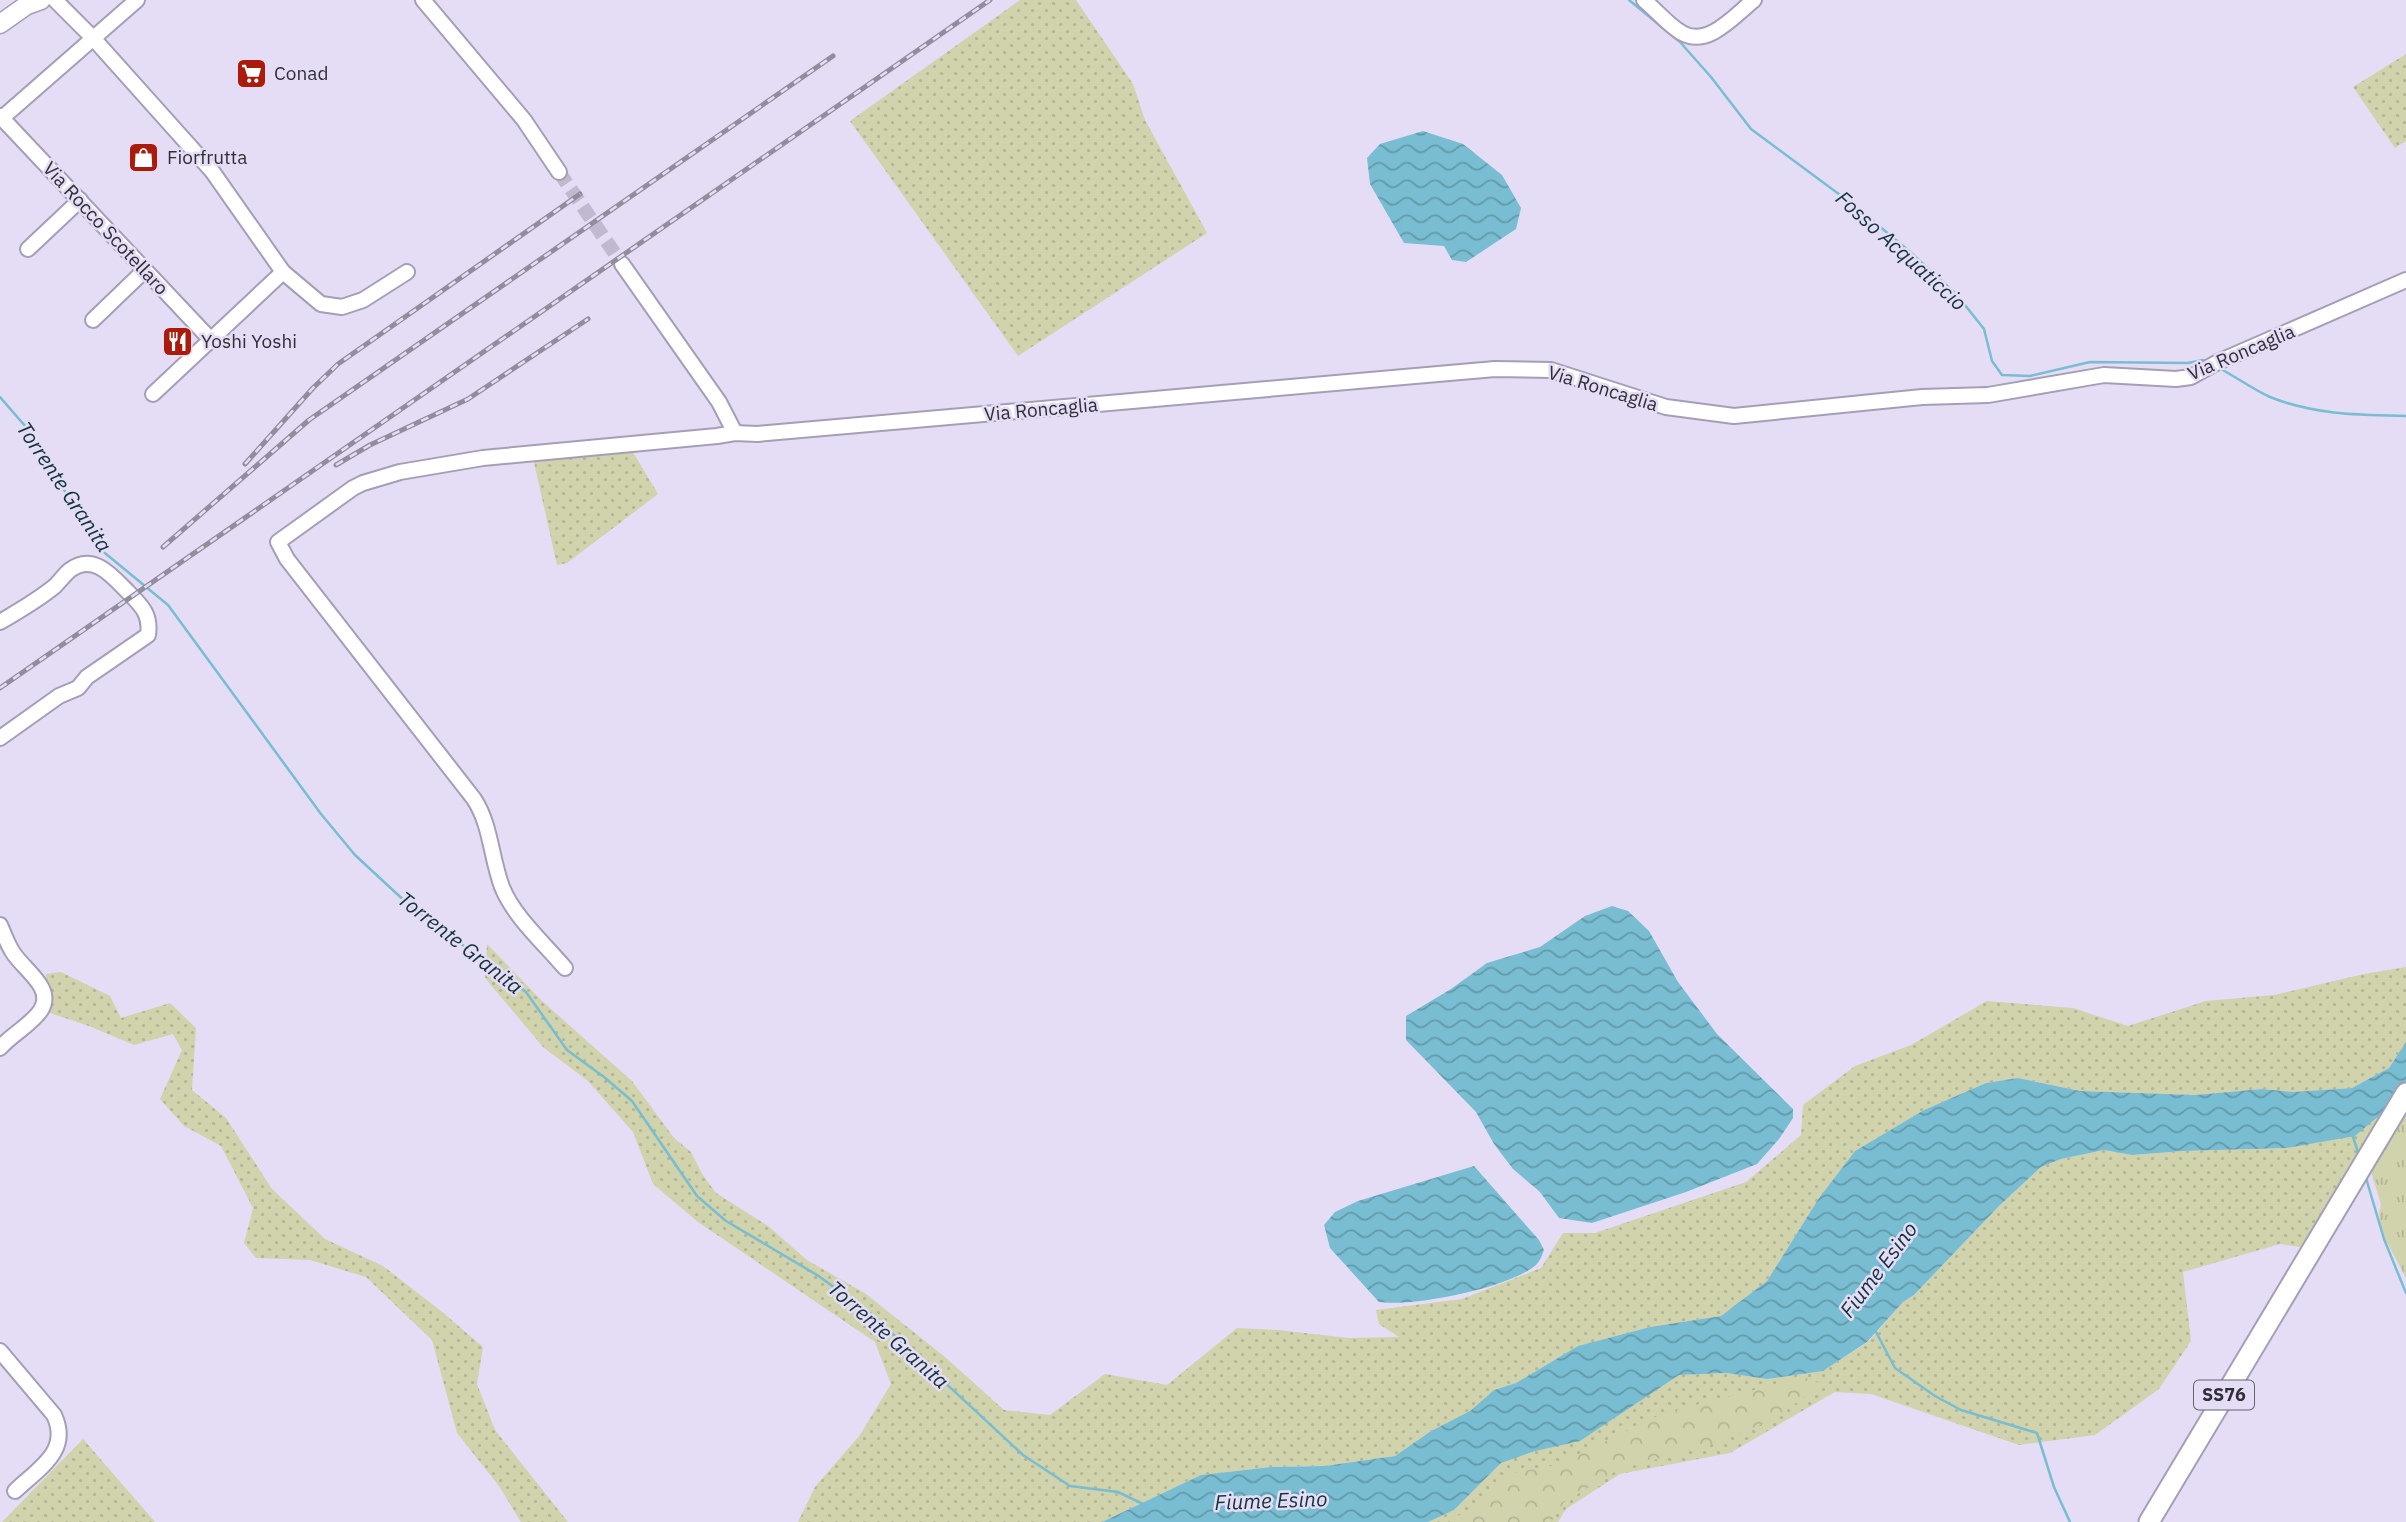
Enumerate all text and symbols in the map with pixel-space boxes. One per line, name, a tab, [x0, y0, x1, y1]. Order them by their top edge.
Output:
supermarket icon: Conad	[234, 56, 268, 90]
place label: Conad	[274, 61, 328, 85]
shop icon: Fiorfrutta	[127, 140, 161, 174]
place label: Fiorfrutta	[167, 145, 247, 169]
street label: Via Rocco Scotellaro	[38, 156, 174, 300]
water label: Fosso Acquaticcio	[1830, 184, 1973, 317]
street label: Via Roncaglia	[2184, 319, 2298, 385]
restaurant icon: Yoshi Yoshi	[161, 324, 195, 358]
place label: Yoshi Yoshi	[201, 329, 297, 353]
street label: Via Roncaglia	[1545, 360, 1661, 416]
street label: Via Roncaglia	[983, 392, 1099, 426]
water label: Torrente Granita	[11, 416, 119, 557]
water label: Torrente Granita	[392, 884, 529, 1000]
water label: Fiume Esino	[1833, 1216, 1923, 1323]
water label: Torrente Granita	[822, 1274, 955, 1395]
road number: SS76	[2194, 1380, 2254, 1410]
water label: Fiume Esino	[1214, 1484, 1328, 1516]

